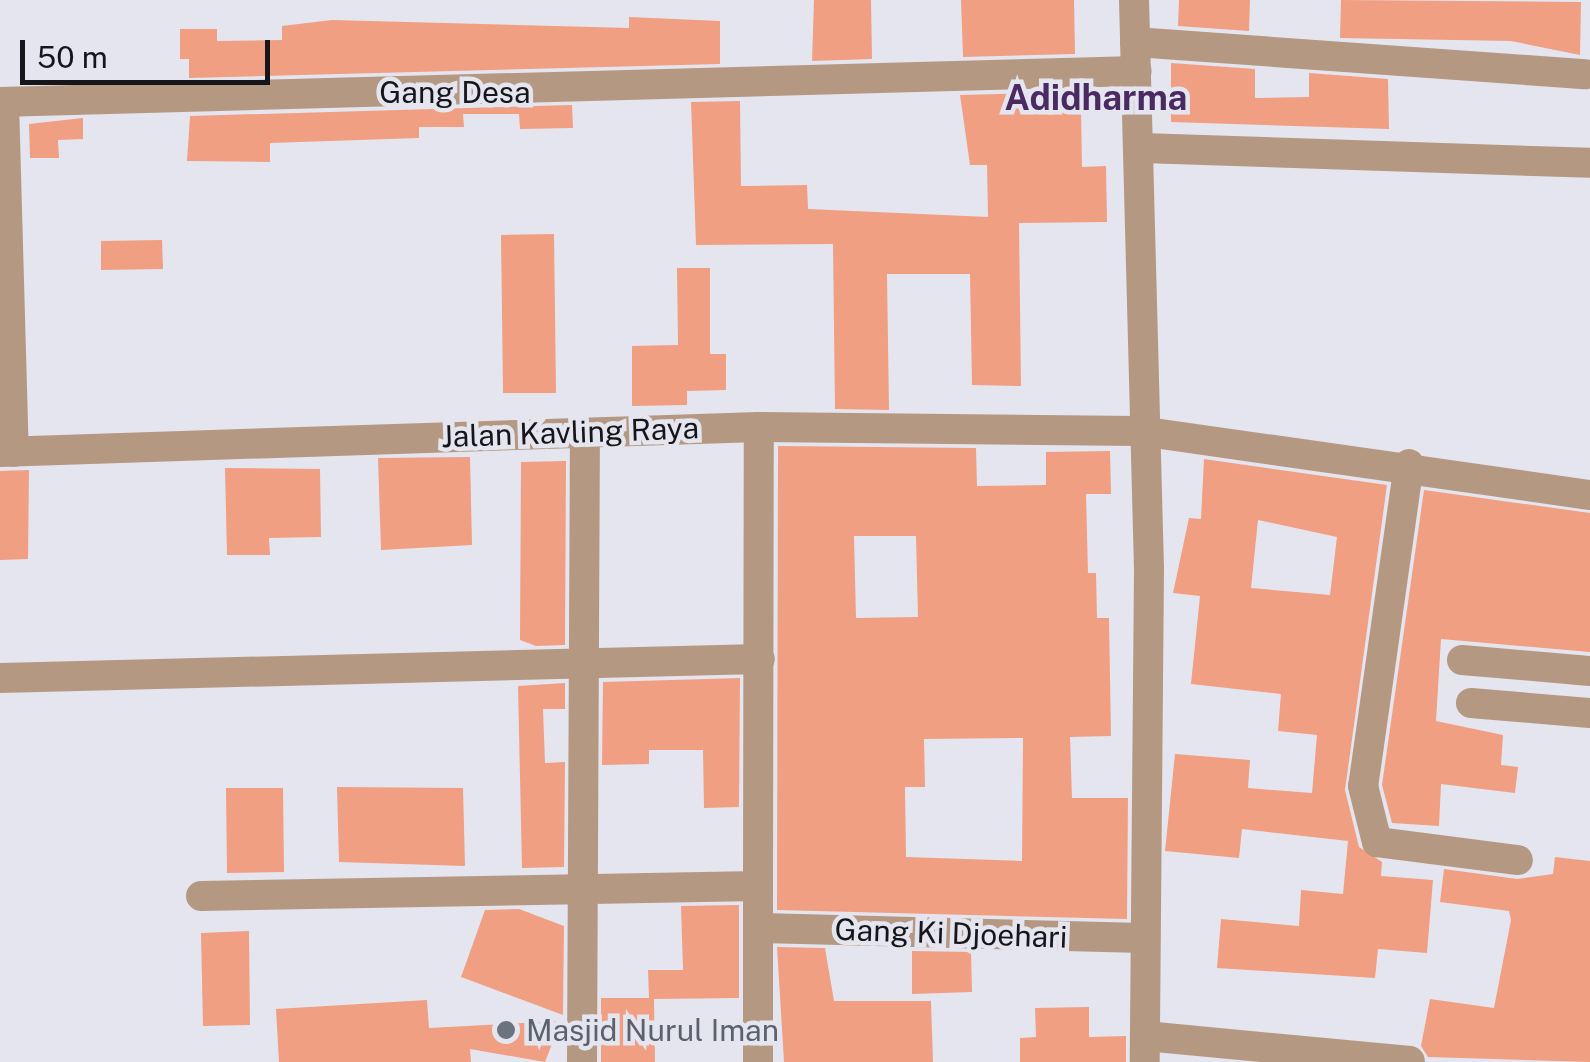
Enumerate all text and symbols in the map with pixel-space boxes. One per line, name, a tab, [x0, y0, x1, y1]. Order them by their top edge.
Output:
scale bar	[25, 20, 275, 82]
text: 50 m	[37, 39, 108, 75]
street label: Gang Desa	[379, 74, 531, 110]
district label: Adidharma	[1005, 77, 1187, 119]
street label: Jalan Kavling Raya	[440, 410, 700, 454]
street label: Gang Ki Djoehari	[834, 911, 1068, 955]
place label: Masjid Nurul Iman	[526, 1012, 779, 1048]
marker: Masjid Nurul Iman	[495, 1019, 517, 1041]

